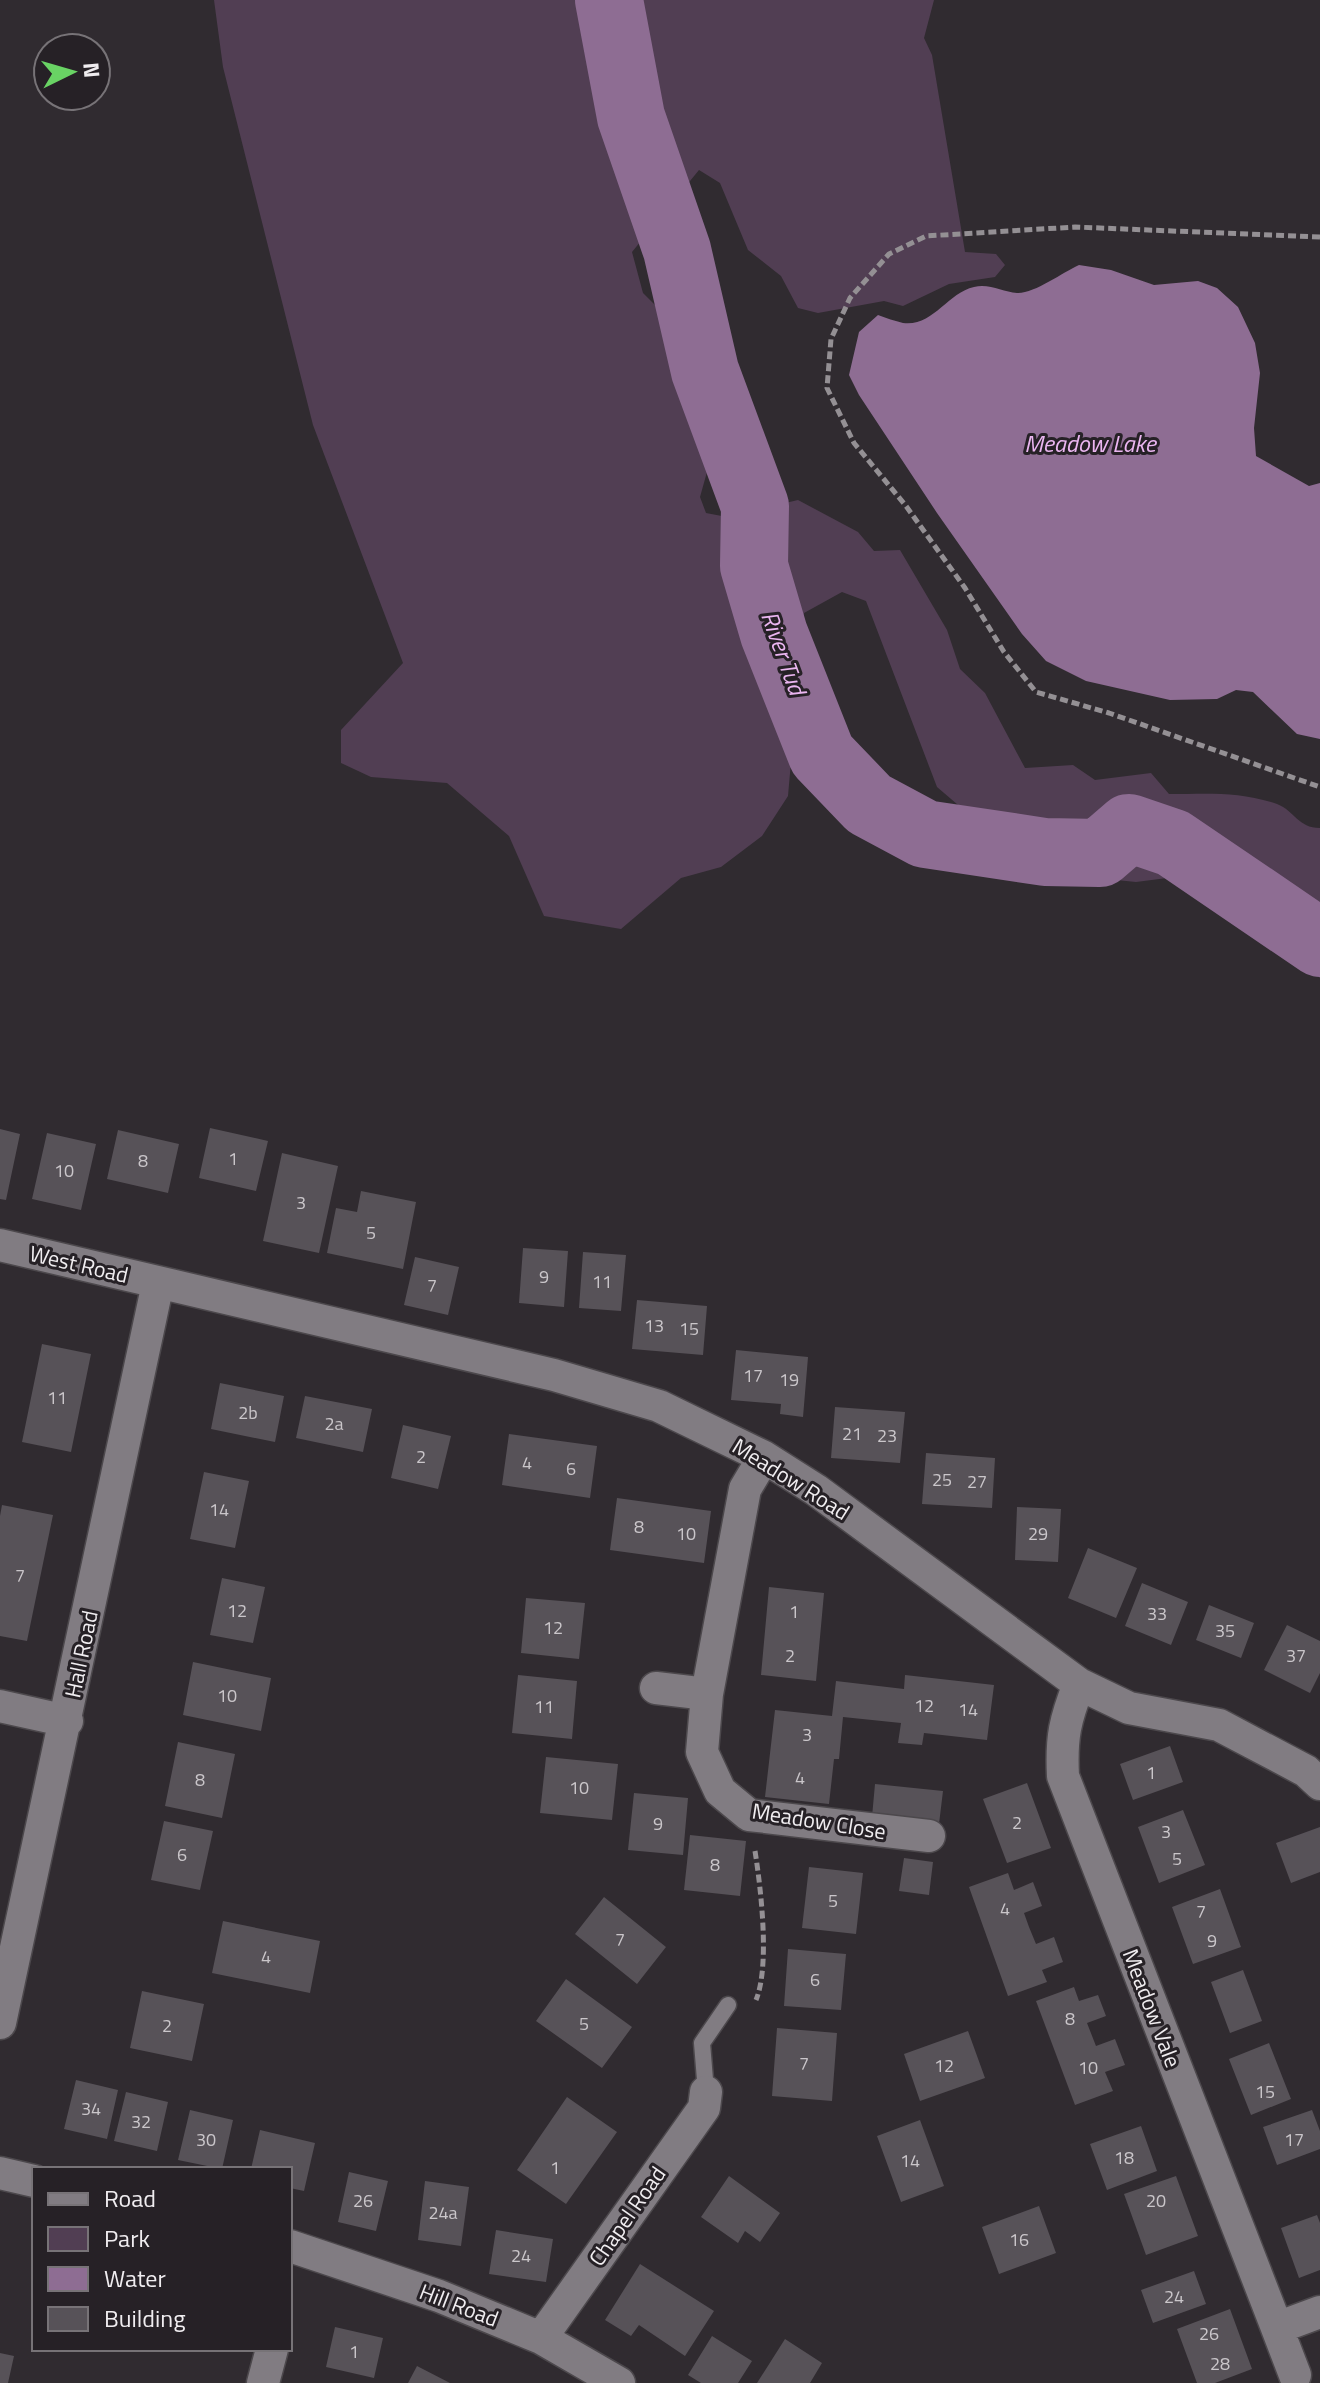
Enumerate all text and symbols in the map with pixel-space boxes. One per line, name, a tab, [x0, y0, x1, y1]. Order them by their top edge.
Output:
north arrow	[32, 32, 112, 112]
text: N	[74, 61, 110, 79]
water label: Meadow Lake	[1024, 425, 1158, 461]
water label: River Tud	[752, 606, 817, 702]
house number: 1	[228, 1145, 238, 1172]
house number: 8	[138, 1147, 148, 1174]
house number: 10	[54, 1157, 74, 1184]
house number: 3	[296, 1189, 306, 1216]
house number: 5	[366, 1219, 376, 1246]
street label: West Road	[26, 1236, 132, 1292]
house number: 9	[539, 1263, 549, 1290]
house number: 11	[592, 1268, 612, 1295]
house number: 7	[427, 1272, 437, 1299]
house number: 13	[644, 1312, 664, 1339]
house number: 15	[679, 1315, 699, 1342]
house number: 17	[743, 1362, 763, 1389]
house number: 19	[779, 1366, 799, 1393]
house number: 11	[47, 1384, 67, 1411]
house number: 2b	[238, 1399, 258, 1426]
house number: 2a	[324, 1410, 344, 1437]
house number: 21	[842, 1420, 862, 1447]
house number: 23	[877, 1422, 897, 1449]
street label: Meadow Road	[726, 1429, 856, 1529]
house number: 2	[416, 1443, 426, 1470]
house number: 4	[522, 1449, 532, 1476]
house number: 6	[566, 1455, 576, 1482]
house number: 25	[932, 1466, 952, 1493]
house number: 27	[967, 1468, 987, 1495]
house number: 14	[209, 1496, 229, 1523]
house number: 8	[634, 1513, 644, 1540]
house number: 10	[676, 1520, 696, 1547]
house number: 29	[1028, 1520, 1048, 1547]
house number: 7	[15, 1562, 25, 1589]
house number: 12	[227, 1597, 247, 1624]
house number: 1	[789, 1598, 799, 1625]
house number: 33	[1147, 1600, 1167, 1627]
street label: Hall Road	[55, 1607, 107, 1701]
house number: 12	[543, 1614, 563, 1641]
house number: 35	[1215, 1617, 1235, 1644]
house number: 2	[785, 1642, 795, 1669]
house number: 37	[1286, 1642, 1306, 1669]
house number: 10	[217, 1682, 237, 1709]
house number: 12	[914, 1692, 934, 1719]
house number: 11	[534, 1693, 554, 1720]
house number: 14	[958, 1696, 978, 1723]
house number: 3	[802, 1721, 812, 1748]
house number: 1	[1146, 1759, 1156, 1786]
house number: 4	[795, 1764, 805, 1791]
house number: 8	[195, 1766, 205, 1793]
house number: 10	[569, 1774, 589, 1801]
street label: Meadow Close	[750, 1794, 888, 1848]
house number: 2	[1012, 1809, 1022, 1836]
house number: 9	[653, 1810, 663, 1837]
house number: 3	[1161, 1818, 1171, 1845]
house number: 6	[177, 1841, 187, 1868]
house number: 5	[1172, 1845, 1182, 1872]
house number: 8	[710, 1851, 720, 1878]
house number: 5	[828, 1887, 838, 1914]
house number: 4	[1000, 1895, 1010, 1922]
house number: 7	[1196, 1898, 1206, 1925]
house number: 7	[615, 1926, 625, 1953]
house number: 9	[1207, 1927, 1217, 1954]
house number: 4	[261, 1943, 271, 1970]
street label: Meadow Vale	[1114, 1944, 1190, 2072]
house number: 6	[810, 1966, 820, 1993]
house number: 8	[1065, 2005, 1075, 2032]
house number: 5	[579, 2010, 589, 2037]
house number: 2	[162, 2012, 172, 2039]
house number: 7	[799, 2050, 809, 2077]
house number: 12	[934, 2052, 954, 2079]
house number: 10	[1078, 2054, 1098, 2081]
house number: 15	[1255, 2078, 1275, 2105]
house number: 34	[81, 2095, 101, 2122]
house number: 32	[131, 2108, 151, 2135]
house number: 30	[196, 2126, 216, 2153]
house number: 17	[1284, 2126, 1304, 2153]
house number: 18	[1114, 2144, 1134, 2171]
house number: 14	[900, 2147, 920, 2174]
house number: 1	[550, 2154, 560, 2181]
street label: Chapel Road	[580, 2159, 674, 2273]
legend	[32, 2167, 292, 2351]
text: Road	[104, 2180, 156, 2216]
house number: 26	[353, 2187, 373, 2214]
house number: 20	[1146, 2187, 1166, 2214]
house number: 24a	[428, 2199, 458, 2226]
text: Park	[104, 2220, 150, 2256]
house number: 16	[1009, 2226, 1029, 2253]
house number: 24	[511, 2242, 531, 2269]
text: Water	[104, 2260, 166, 2296]
street label: Hill Road	[414, 2274, 504, 2336]
house number: 24	[1164, 2283, 1184, 2310]
text: Building	[104, 2300, 186, 2336]
house number: 26	[1199, 2320, 1219, 2347]
house number: 1	[349, 2338, 359, 2365]
house number: 28	[1210, 2350, 1230, 2377]

